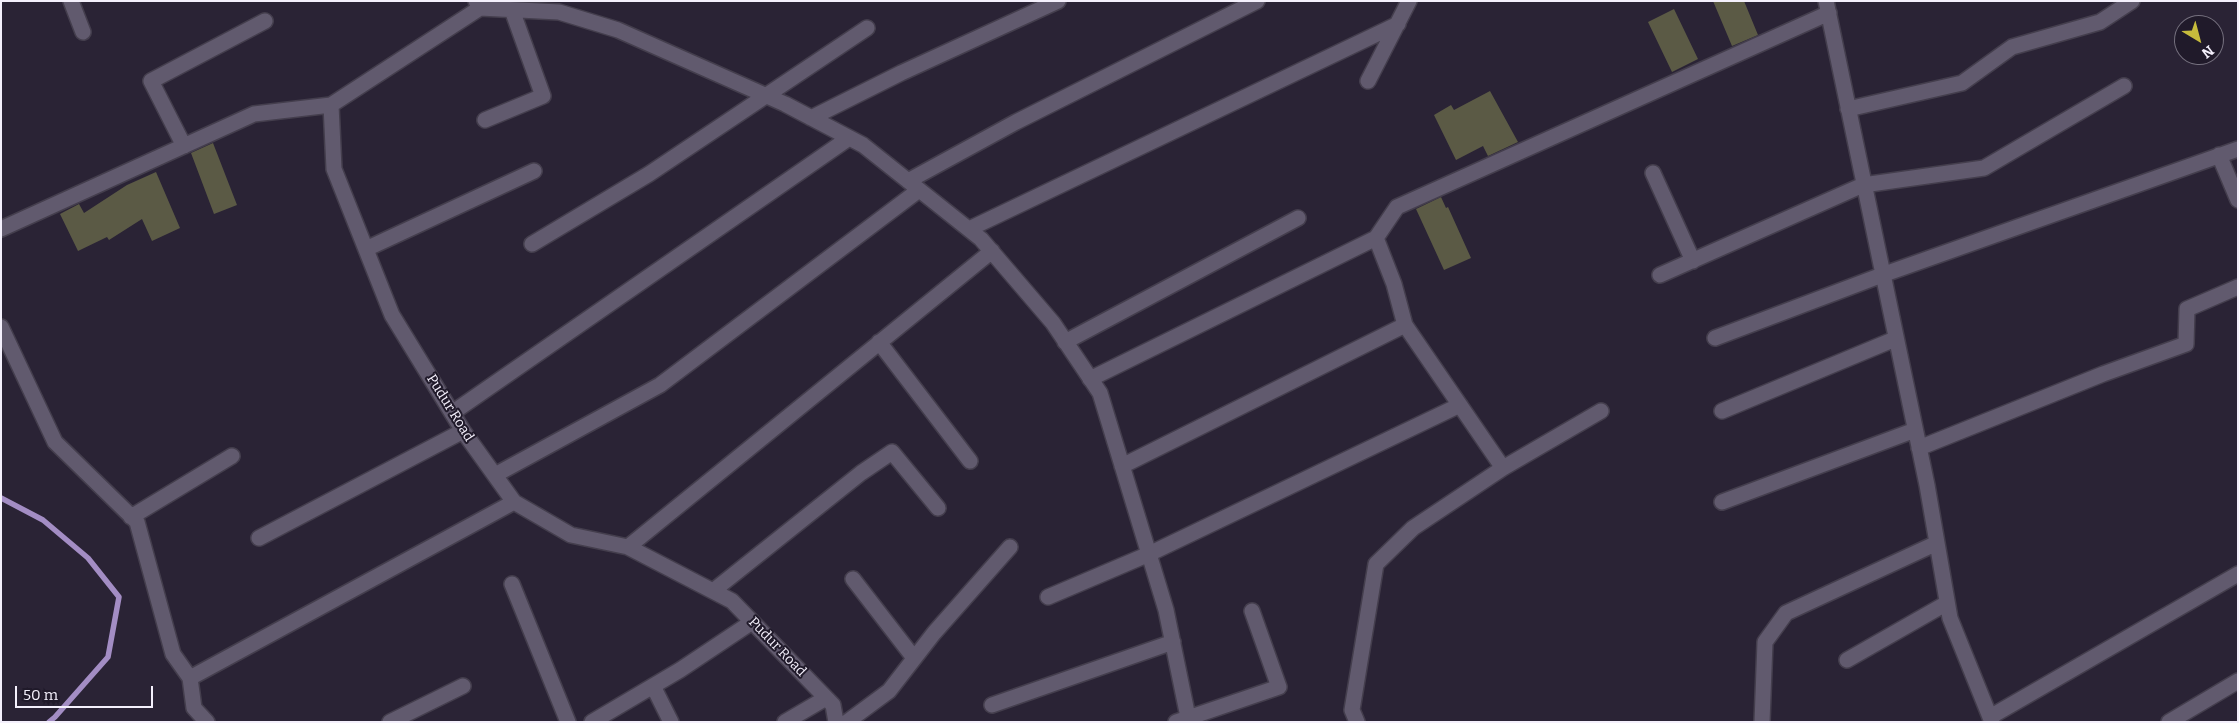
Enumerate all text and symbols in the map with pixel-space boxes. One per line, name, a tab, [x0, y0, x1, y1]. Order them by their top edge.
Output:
north arrow	[2174, 15, 2224, 65]
text: N	[2198, 42, 2217, 62]
street label: Pudur Road	[423, 371, 477, 445]
street label: Pudur Road	[745, 614, 809, 680]
scale bar	[18, 676, 155, 708]
text: 50 m	[23, 686, 58, 704]

